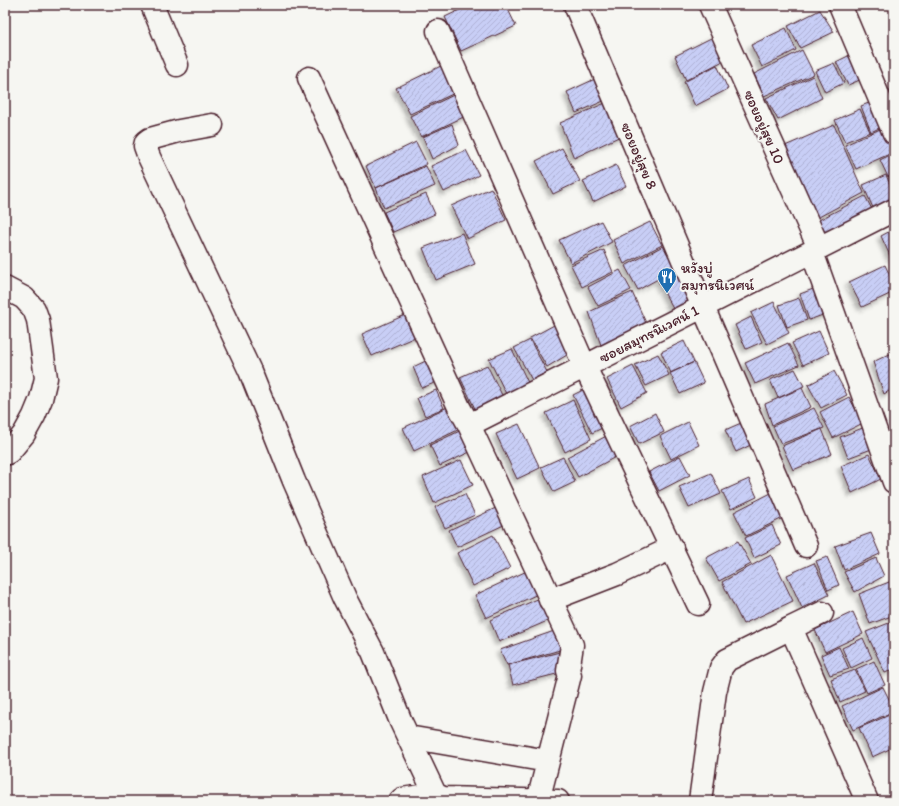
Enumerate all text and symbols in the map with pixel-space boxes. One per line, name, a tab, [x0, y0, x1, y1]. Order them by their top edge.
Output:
street label: ซอยอยู่สุข 10	[739, 87, 788, 167]
street label: ซอยอยู่สุข 8	[616, 120, 661, 193]
place label: หวังบู่ สมุทรนิเวศน์	[681, 259, 755, 295]
restaurant icon: หวังบู่ สมุทรนิเวศน์	[656, 266, 678, 294]
street label: ซอยสมุทรนิเวศน์ 1	[596, 301, 702, 368]

